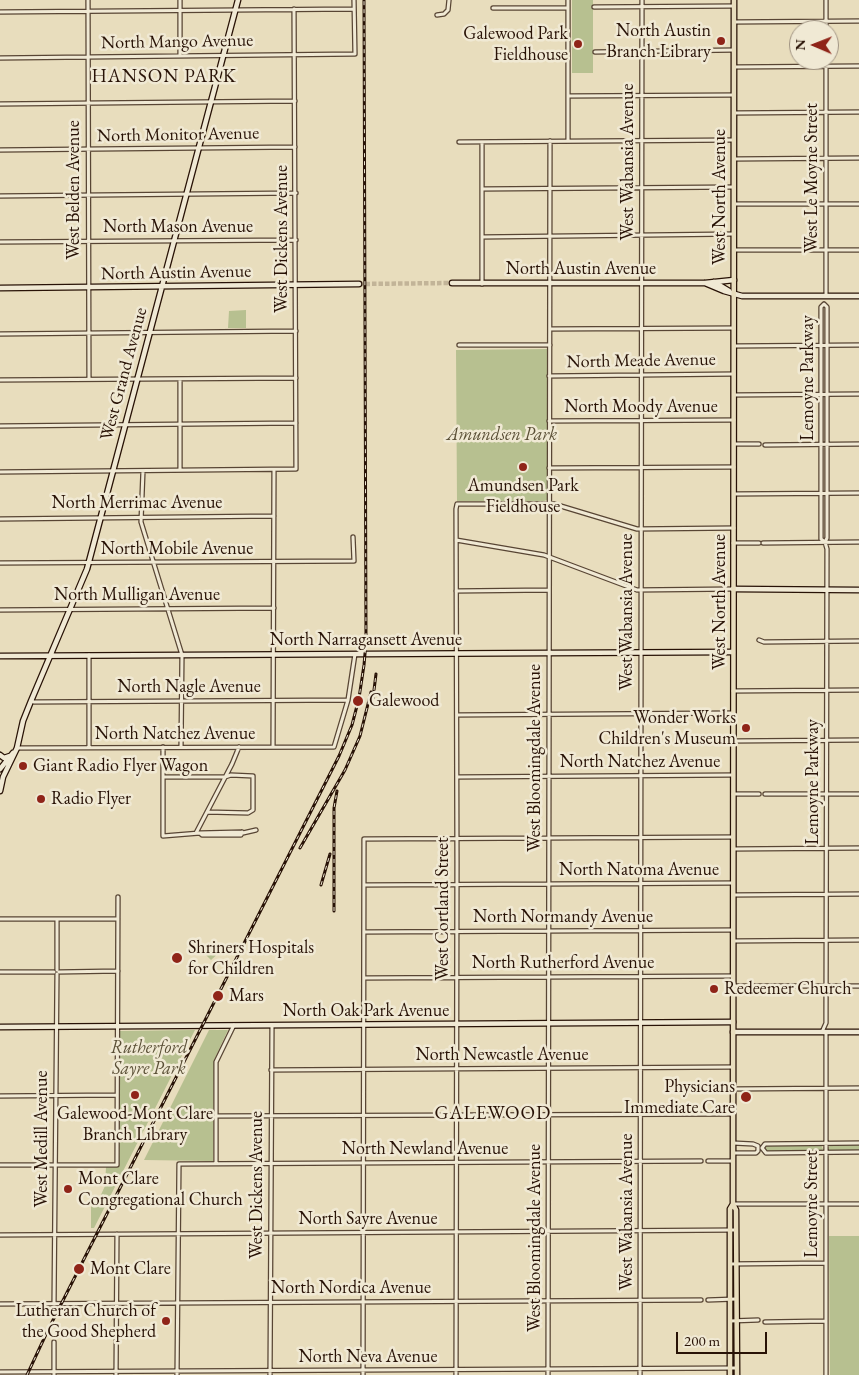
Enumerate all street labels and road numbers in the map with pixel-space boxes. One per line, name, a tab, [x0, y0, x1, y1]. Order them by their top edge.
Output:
street label: North Mango Avenue	[101, 30, 253, 54]
street label: West Wabansia Avenue	[617, 84, 639, 240]
street label: West Le Moyne Street	[801, 103, 823, 253]
street label: West Belden Avenue	[63, 120, 85, 260]
street label: North Monitor Avenue	[97, 123, 259, 147]
street label: West North Avenue	[709, 129, 731, 265]
street label: West Dickens Avenue	[271, 165, 293, 313]
street label: North Mason Avenue	[103, 216, 253, 238]
street label: North Austin Avenue	[506, 258, 656, 280]
street label: North Austin Avenue	[101, 261, 251, 285]
street label: West Grand Avenue	[96, 305, 152, 443]
street label: Lemoyne Parkway	[797, 315, 819, 441]
street label: North Meade Avenue	[566, 349, 716, 373]
street label: North Moody Avenue	[564, 396, 718, 418]
street label: North Merrimac Avenue	[52, 492, 222, 514]
street label: West Wabansia Avenue	[616, 534, 638, 690]
street label: West North Avenue	[709, 534, 731, 670]
street label: North Mobile Avenue	[101, 538, 253, 560]
street label: North Mulligan Avenue	[54, 584, 220, 606]
street label: North Narragansett Avenue	[270, 629, 462, 651]
street label: West Bloomingdale Avenue	[524, 664, 546, 852]
street label: North Nagle Avenue	[117, 676, 261, 698]
street label: Lemoyne Parkway	[802, 719, 824, 845]
street label: North Natchez Avenue	[95, 723, 255, 745]
street label: North Natchez Avenue	[560, 751, 720, 773]
street label: West Cortland Street	[432, 837, 454, 981]
street label: North Natoma Avenue	[559, 859, 719, 881]
street label: North Normandy Avenue	[473, 906, 653, 928]
street label: North Rutherford Avenue	[472, 952, 654, 974]
street label: North Oak Park Avenue	[283, 1000, 449, 1022]
street label: North Newcastle Avenue	[415, 1044, 589, 1066]
street label: West Medill Avenue	[31, 1071, 53, 1207]
street label: West Dickens Avenue	[246, 1111, 268, 1259]
street label: West Wabansia Avenue	[616, 1134, 638, 1290]
street label: North Newland Avenue	[342, 1138, 508, 1160]
street label: West Bloomingdale Avenue	[524, 1144, 546, 1332]
street label: Lemoyne Street	[801, 1150, 823, 1258]
street label: North Sayre Avenue	[298, 1208, 438, 1230]
street label: North Nordica Avenue	[271, 1277, 431, 1299]
street label: North Neva Avenue	[298, 1346, 438, 1368]

